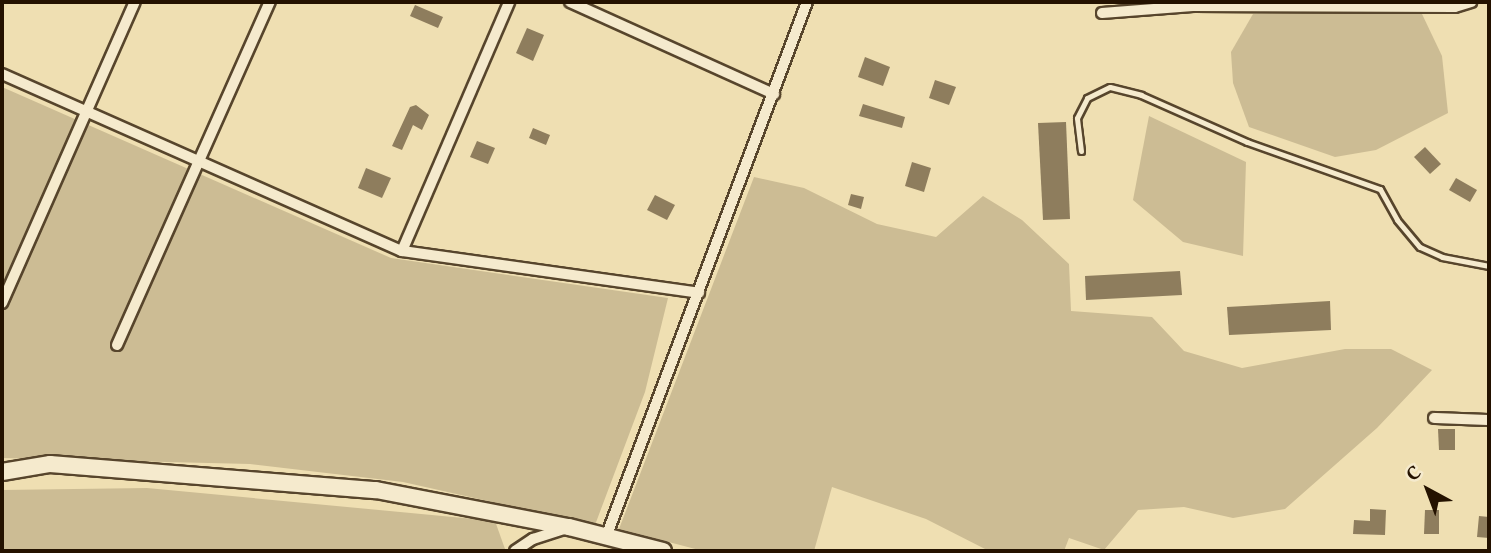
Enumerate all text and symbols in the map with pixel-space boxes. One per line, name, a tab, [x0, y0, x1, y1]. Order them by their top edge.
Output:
north arrow	[1393, 455, 1463, 525]
text: С	[1401, 460, 1427, 488]

